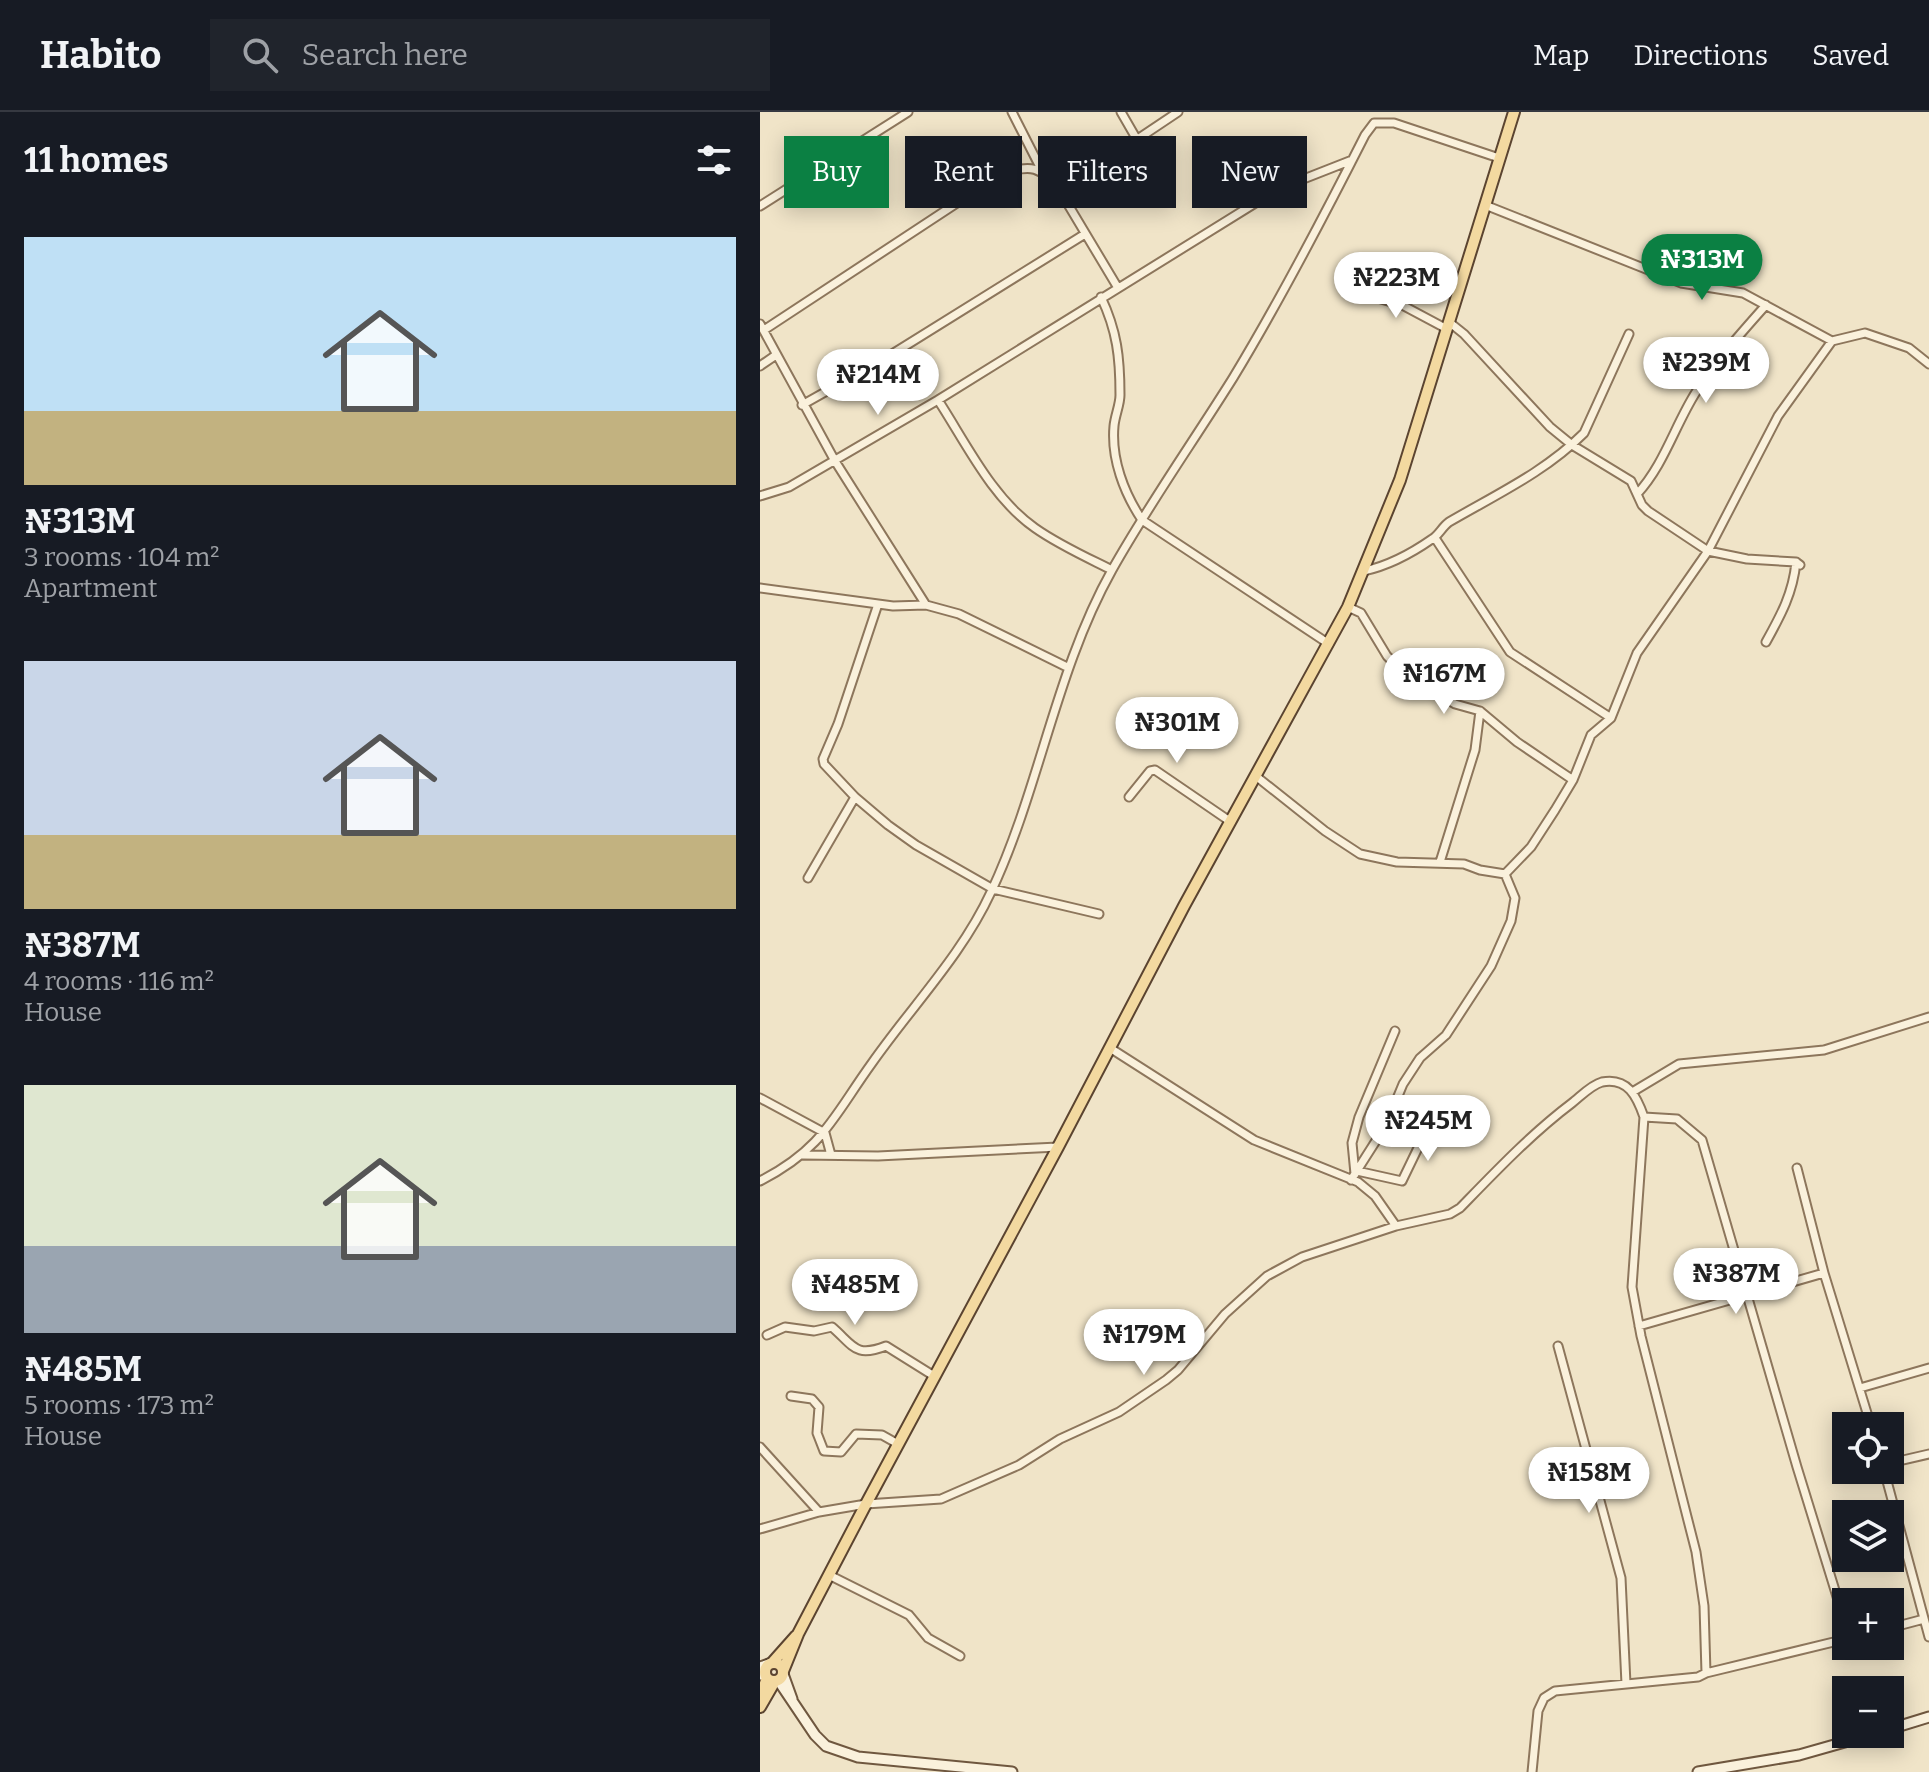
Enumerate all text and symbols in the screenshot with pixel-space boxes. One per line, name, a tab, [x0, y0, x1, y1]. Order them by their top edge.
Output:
search box	[210, 19, 770, 91]
text: Habito	[40, 32, 162, 78]
icon: search	[238, 33, 282, 77]
text: Search here	[302, 37, 468, 73]
text: Map	[1533, 39, 1589, 72]
text: Directions	[1633, 39, 1768, 72]
text: Saved	[1812, 39, 1889, 72]
chip: Buy	[784, 136, 889, 208]
chip: Rent	[905, 136, 1022, 208]
chip: Filters	[1038, 136, 1176, 208]
chip: New	[1192, 136, 1307, 208]
icon: filters	[692, 138, 736, 182]
text: 11 homes	[24, 140, 169, 181]
pin: ₦313M	[1646, 234, 1758, 302]
text: ₦313M	[1659, 244, 1745, 275]
pin: ₦223M	[1340, 252, 1452, 320]
text: ₦223M	[1352, 262, 1440, 293]
icon: home	[308, 289, 452, 433]
pin: ₦239M	[1650, 337, 1762, 405]
text: ₦239M	[1661, 347, 1751, 378]
pin: ₦214M	[822, 349, 934, 417]
text: ₦214M	[835, 359, 921, 390]
text: ₦313M	[24, 501, 135, 542]
text: 3 rooms · 104 m²	[24, 542, 220, 573]
text: Apartment	[24, 573, 157, 604]
pin: ₦167M	[1388, 648, 1500, 716]
text: ₦167M	[1402, 658, 1486, 689]
pin: ₦301M	[1121, 697, 1233, 765]
text: ₦301M	[1133, 707, 1221, 738]
icon: home	[308, 713, 452, 857]
text: ₦387M	[24, 925, 141, 966]
text: 4 rooms · 116 m²	[24, 966, 214, 997]
text: House	[24, 997, 102, 1028]
pin: ₦245M	[1372, 1095, 1484, 1163]
text: ₦245M	[1383, 1105, 1473, 1136]
icon: home	[308, 1137, 452, 1281]
pin: ₦387M	[1680, 1248, 1792, 1316]
text: ₦387M	[1691, 1258, 1781, 1289]
pin: ₦485M	[799, 1259, 911, 1327]
text: ₦485M	[810, 1269, 900, 1300]
pin: ₦179M	[1088, 1309, 1200, 1377]
text: ₦179M	[1102, 1319, 1186, 1350]
text: ₦485M	[24, 1349, 142, 1390]
text: 5 rooms · 173 m²	[24, 1390, 214, 1421]
map controls	[1832, 1412, 1904, 1748]
button: locate	[1832, 1412, 1904, 1484]
text: House	[24, 1421, 102, 1452]
pin: ₦158M	[1533, 1447, 1645, 1515]
text: ₦158M	[1546, 1457, 1632, 1488]
button: layers	[1832, 1500, 1904, 1572]
button: +	[1832, 1588, 1904, 1660]
button: −	[1832, 1676, 1904, 1748]

